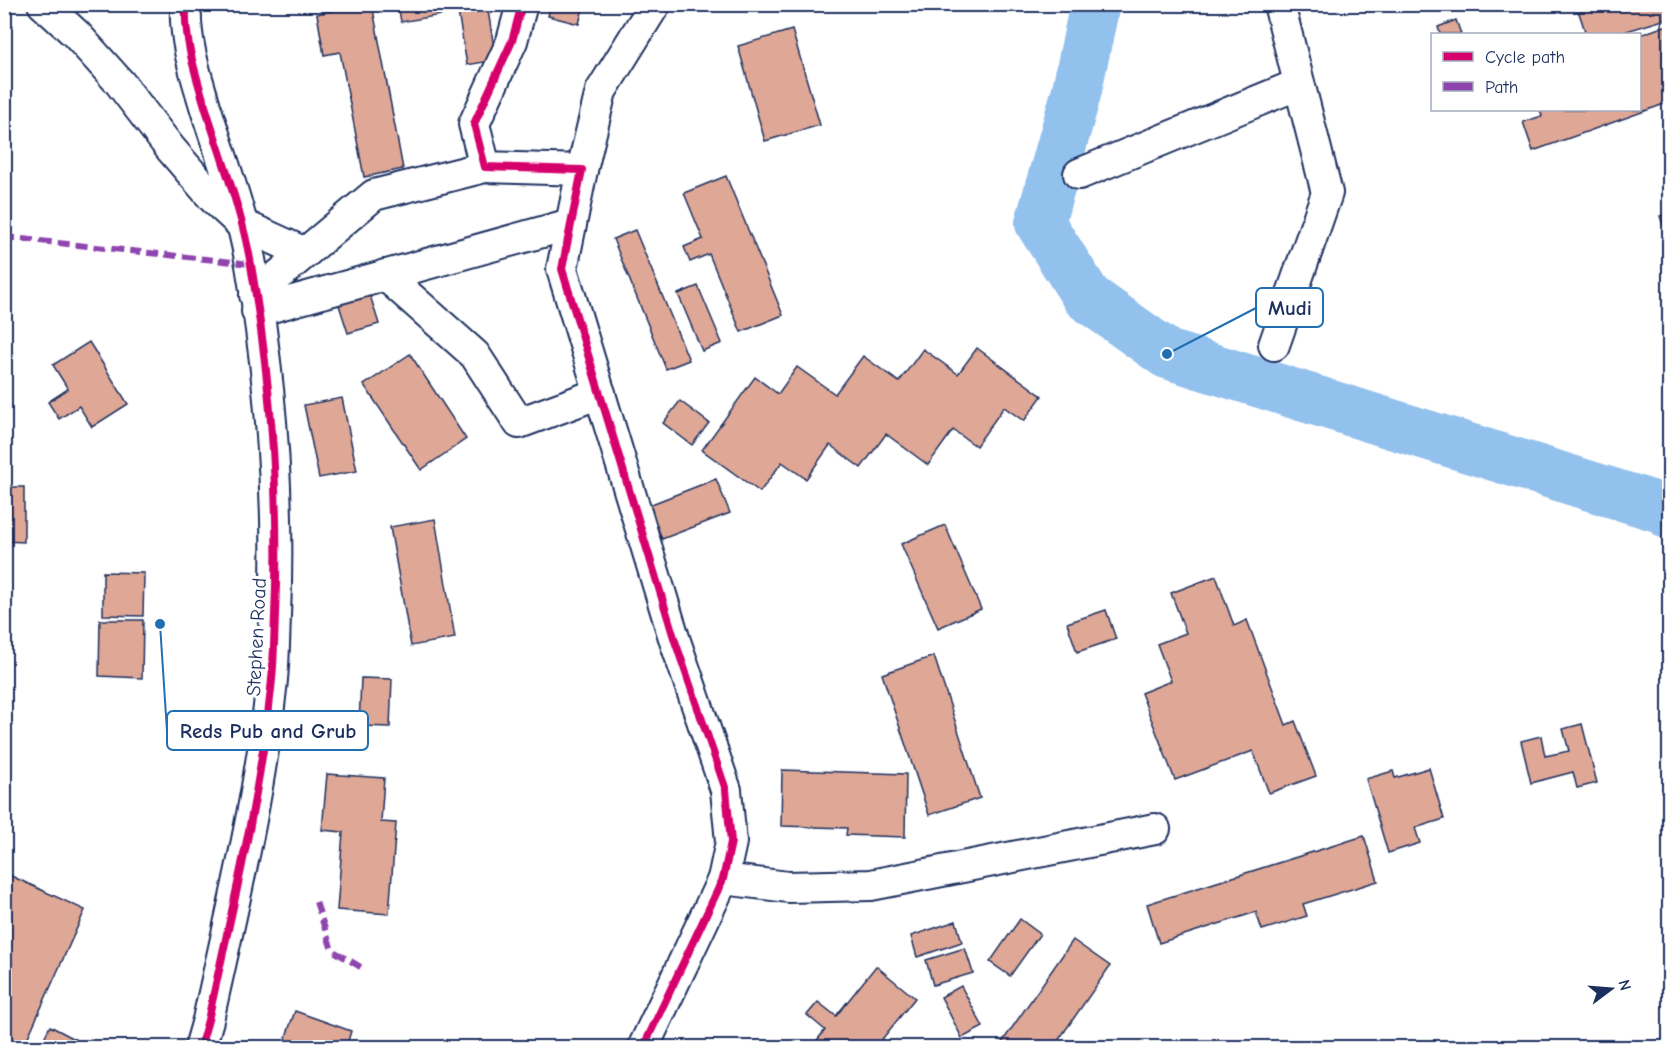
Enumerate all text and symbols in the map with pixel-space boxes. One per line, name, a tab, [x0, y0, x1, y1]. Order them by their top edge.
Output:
legend	[1431, 33, 1641, 111]
text: Cycle path	[1485, 47, 1565, 68]
text: Path	[1485, 77, 1518, 98]
callout: Mudi	[1256, 288, 1323, 327]
text: Mudi	[1268, 296, 1312, 320]
street label: Stephen Road	[242, 577, 271, 697]
callout: Reds Pub and Grub	[167, 711, 368, 750]
text: Reds Pub and Grub	[180, 719, 356, 743]
north arrow	[1581, 959, 1641, 1019]
text: N	[1614, 978, 1635, 993]

